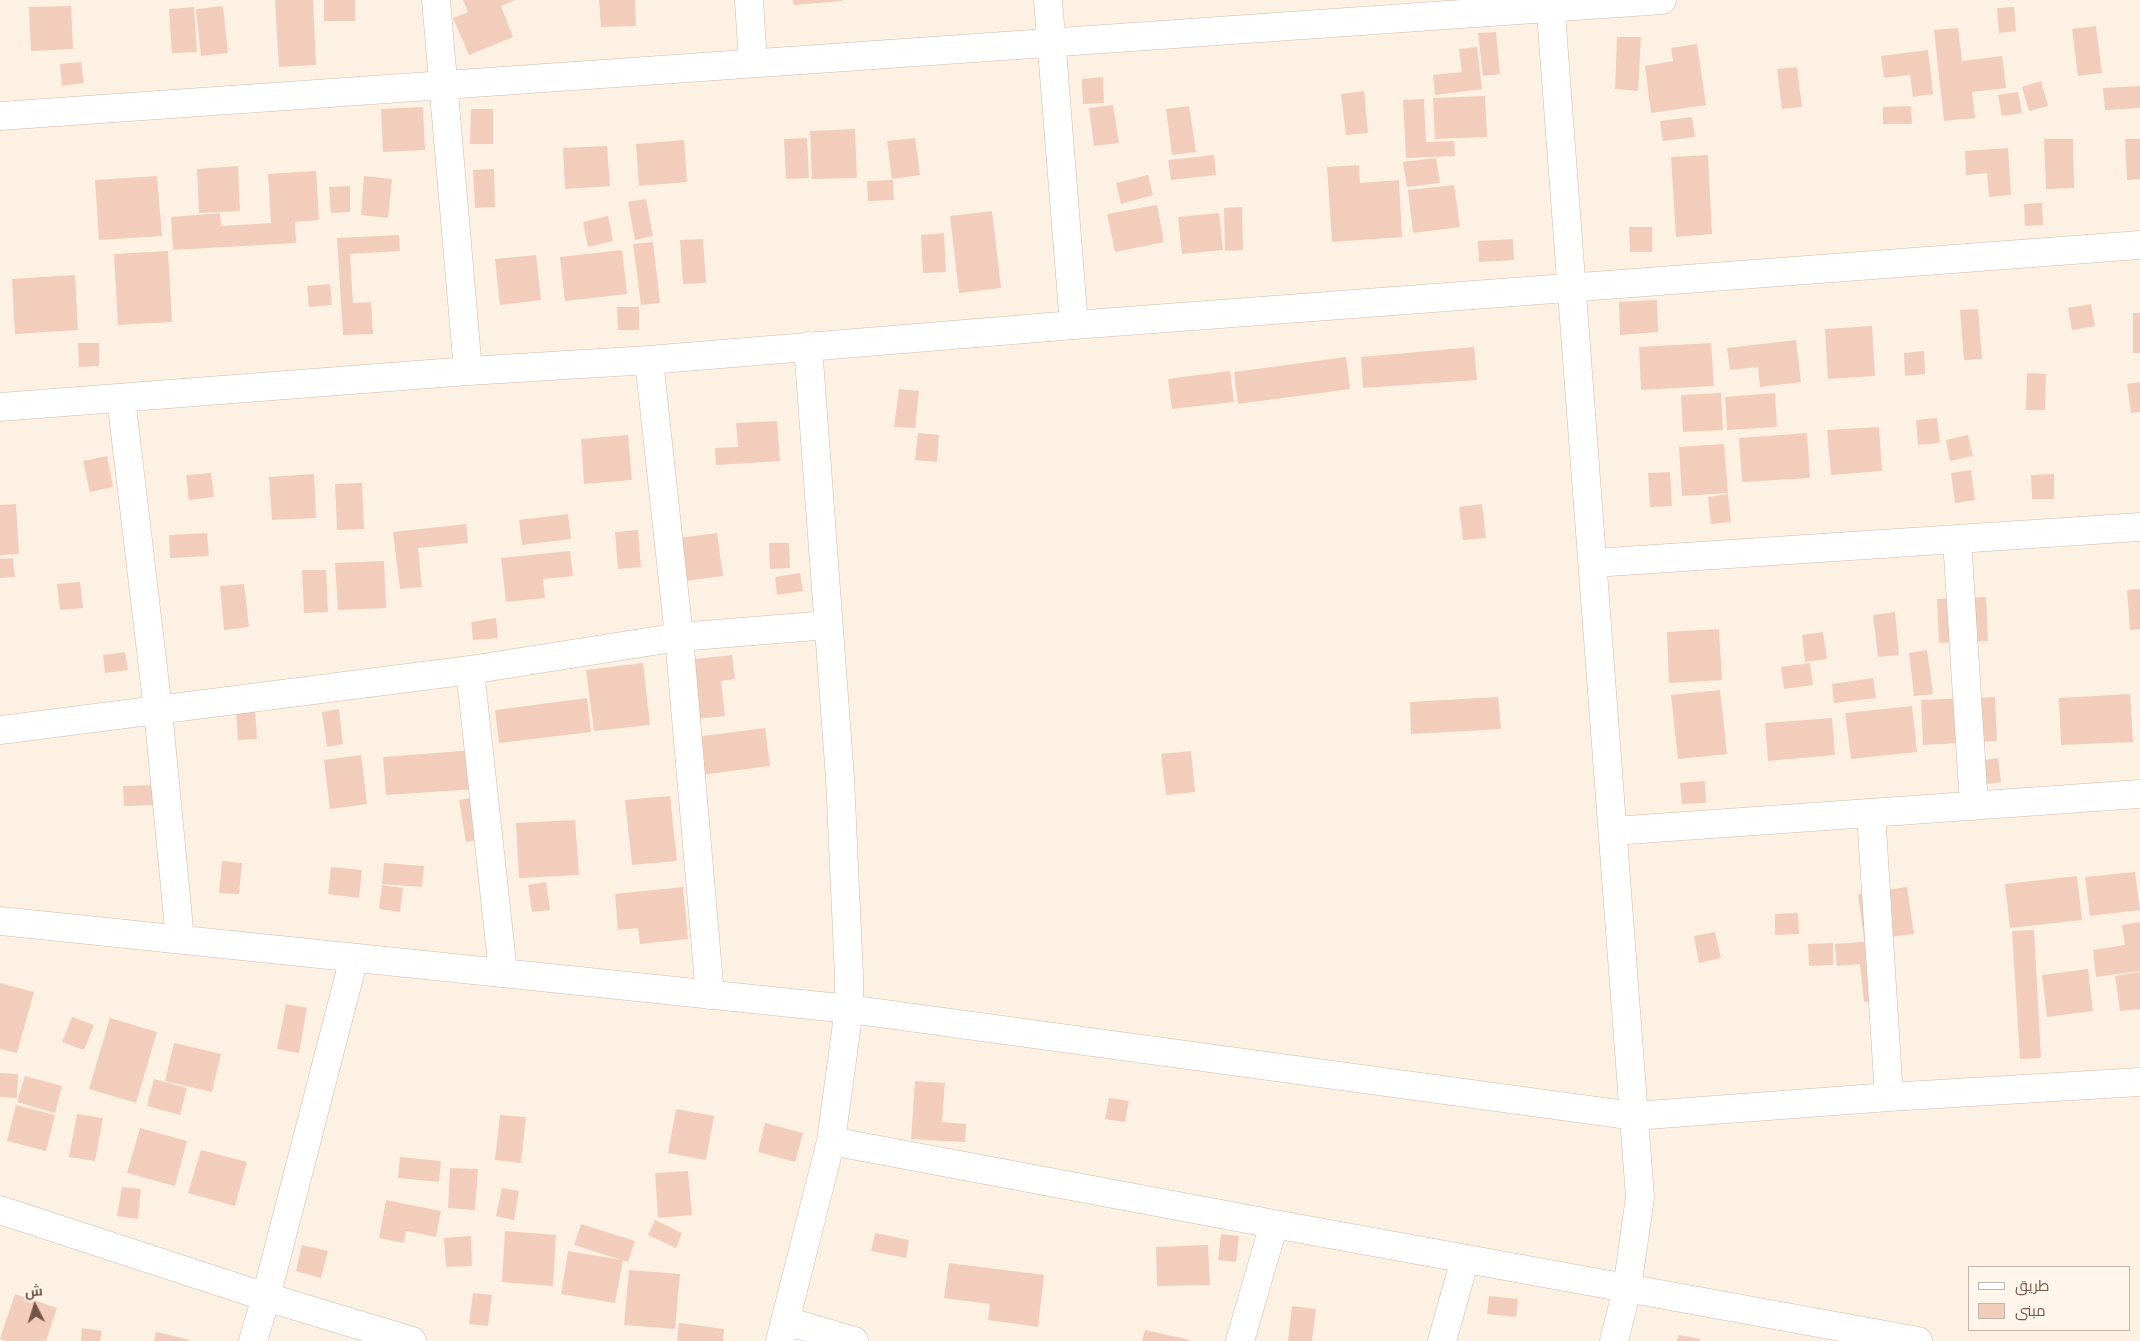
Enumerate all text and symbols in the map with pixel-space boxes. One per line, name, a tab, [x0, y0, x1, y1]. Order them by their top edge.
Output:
legend	[1968, 1266, 2130, 1331]
text: طريق	[2015, 1274, 2049, 1297]
text: ش	[24, 1279, 44, 1302]
north arrow	[10, 1281, 60, 1331]
text: مبنى	[2015, 1299, 2046, 1322]

